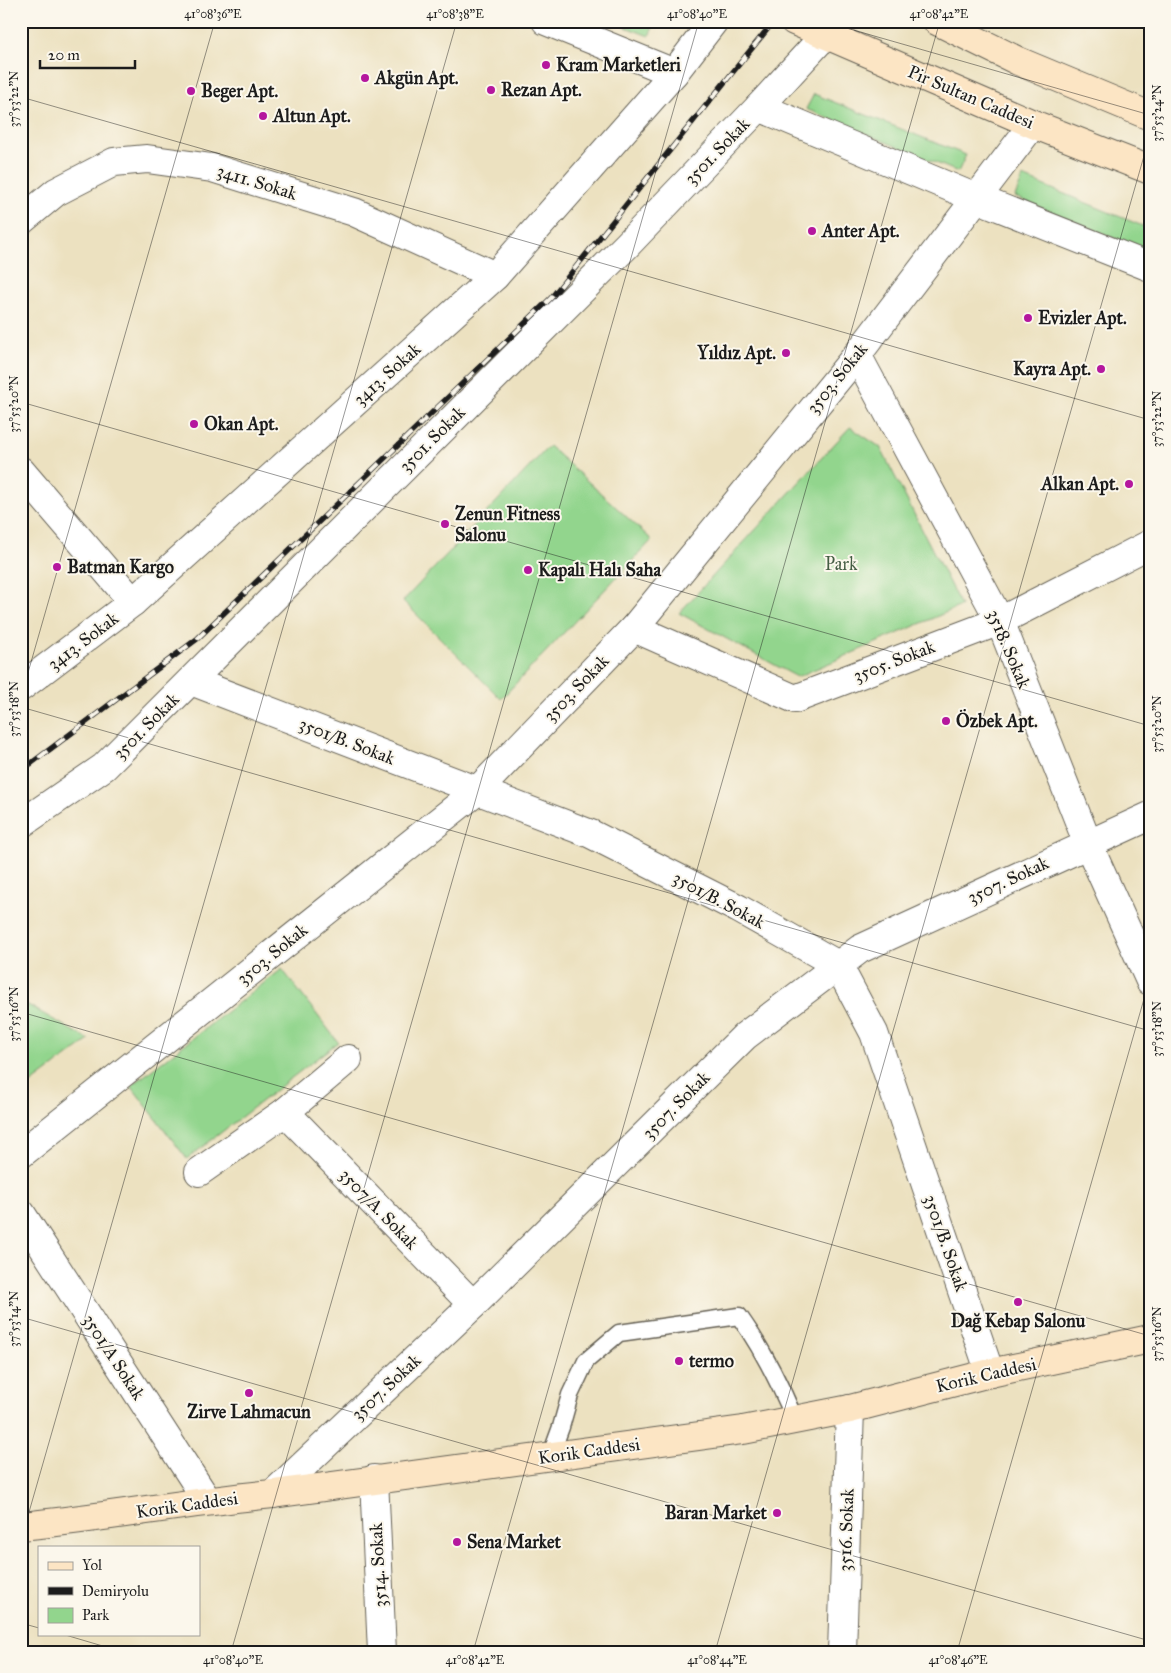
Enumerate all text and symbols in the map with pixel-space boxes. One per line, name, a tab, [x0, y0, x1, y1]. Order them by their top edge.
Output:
text: 41°08'36"E	[184, 7, 242, 21]
text: 41°08'38"E	[426, 7, 484, 21]
text: 41°08'40"E	[667, 7, 727, 21]
text: 41°08'42"E	[910, 7, 969, 21]
scale bar	[40, 38, 135, 70]
text: 20 m	[48, 46, 80, 64]
place label: Kram Marketleri	[556, 54, 682, 76]
marker: Kram Marketleri	[540, 59, 552, 71]
street label: Pir Sultan Caddesi	[904, 60, 1038, 134]
place label: Akgün Apt.	[374, 67, 459, 90]
text: 37°53'22"N	[7, 71, 21, 127]
marker: Akgün Apt.	[359, 72, 371, 84]
place label: Rezan Apt.	[501, 79, 582, 102]
place label: Beger Apt.	[201, 80, 278, 103]
marker: Rezan Apt.	[485, 84, 497, 96]
text: 37°53'24"N	[1150, 84, 1164, 142]
marker: Beger Apt.	[185, 85, 197, 97]
place label: Altun Apt.	[272, 105, 351, 128]
marker: Altun Apt.	[257, 110, 269, 122]
street label: 3501. Sokak	[680, 113, 755, 189]
street label: 3411. Sokak	[214, 159, 300, 205]
place label: Anter Apt.	[821, 220, 900, 243]
marker: Anter Apt.	[806, 225, 818, 237]
place label: Evizler Apt.	[1038, 307, 1127, 330]
marker: Evizler Apt.	[1022, 312, 1034, 324]
street label: 3413. Sokak	[349, 338, 426, 410]
street label: 3503. Sokak	[802, 338, 873, 418]
place label: Yıldız Apt.	[696, 342, 776, 365]
marker: Yıldız Apt.	[780, 347, 792, 359]
place label: Kayra Apt.	[1013, 358, 1091, 381]
marker: Kayra Apt.	[1095, 363, 1107, 375]
text: 37°53'20"N	[7, 375, 21, 433]
text: 37°53'22"N	[1150, 391, 1164, 447]
street label: 3501. Sokak	[394, 401, 470, 477]
place label: Okan Apt.	[204, 413, 279, 436]
marker: Okan Apt.	[188, 418, 200, 430]
place label: Alkan Apt.	[1040, 473, 1119, 496]
marker: Alkan Apt.	[1123, 478, 1135, 490]
place label: Zenun Fitness Salonu	[455, 503, 560, 546]
marker: Zenun Fitness Salonu	[439, 518, 451, 530]
park label: Park	[825, 553, 858, 575]
place label: Batman Kargo	[67, 556, 174, 579]
place label: Kapalı Halı Saha	[538, 559, 662, 582]
marker: Batman Kargo	[51, 561, 63, 573]
marker: Kapalı Halı Saha	[522, 564, 534, 576]
street label: 3518. Sokak	[983, 606, 1036, 692]
street label: 3413. Sokak	[43, 607, 123, 675]
street label: 3505. Sokak	[850, 635, 938, 687]
street label: 3503. Sokak	[539, 649, 614, 726]
text: 37°53'18"N	[7, 681, 21, 737]
street label: 3501. Sokak	[108, 688, 184, 764]
text: 37°53'20"N	[1150, 695, 1164, 753]
place label: Özbek Apt.	[956, 709, 1038, 733]
street label: 3501/B. Sokak	[296, 713, 399, 770]
marker: Özbek Apt.	[940, 715, 952, 727]
street label: 3507. Sokak	[964, 851, 1053, 908]
street label: 3501/B. Sokak	[669, 867, 769, 934]
street label: 3503. Sokak	[232, 918, 312, 989]
text: 37°53'16"N	[7, 986, 21, 1042]
text: 37°53'18"N	[1150, 1001, 1164, 1057]
street label: 3507. Sokak	[638, 1066, 715, 1143]
street label: 3507/A. Sokak	[335, 1164, 423, 1254]
street label: 3501/B. Sokak	[919, 1192, 973, 1295]
text: 37°53'14"N	[7, 1291, 21, 1347]
marker: Dağ Kebap Salonu	[1012, 1296, 1024, 1308]
text: 37°53'16"N	[1150, 1306, 1164, 1362]
street label: 3501/A Sokak	[78, 1310, 150, 1404]
place label: Dağ Kebap Salonu	[951, 1310, 1086, 1333]
street label: 3507. Sokak	[347, 1349, 426, 1425]
place label: termo	[688, 1350, 734, 1372]
street label: Korik Caddesi	[934, 1353, 1038, 1397]
marker: termo	[673, 1355, 685, 1367]
marker: Zirve Lahmacun	[243, 1387, 255, 1399]
place label: Zirve Lahmacun	[187, 1401, 311, 1423]
street label: Korik Caddesi	[537, 1433, 641, 1469]
street label: Korik Caddesi	[135, 1487, 239, 1523]
street label: 3516. Sokak	[834, 1487, 858, 1572]
place label: Baran Market	[665, 1502, 768, 1524]
marker: Baran Market	[771, 1507, 783, 1519]
street label: 3514. Sokak	[365, 1522, 391, 1608]
place label: Sena Market	[467, 1531, 562, 1553]
marker: Sena Market	[451, 1536, 463, 1548]
legend	[38, 1546, 200, 1636]
text: Yol	[82, 1556, 103, 1574]
text: Demiryolu	[82, 1582, 149, 1600]
text: Park	[82, 1606, 109, 1624]
text: 41°08'40"E	[203, 1653, 263, 1667]
text: 41°08'42"E	[446, 1653, 505, 1667]
text: 41°08'44"E	[687, 1653, 747, 1667]
text: 41°08'46"E	[928, 1653, 988, 1667]

